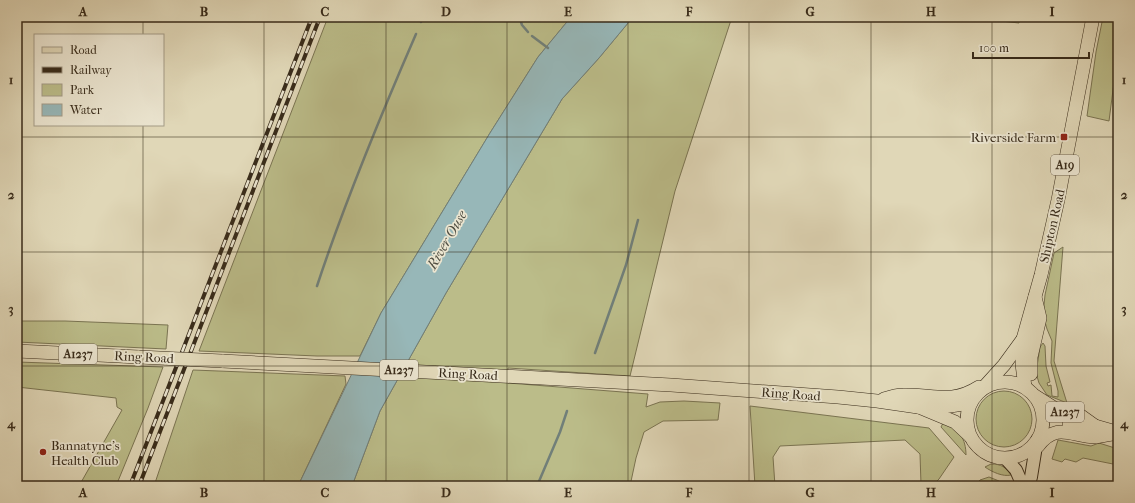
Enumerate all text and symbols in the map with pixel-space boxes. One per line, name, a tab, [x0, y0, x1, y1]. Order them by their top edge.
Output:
text: A	[78, 4, 88, 19]
text: B	[200, 4, 209, 19]
text: C	[321, 4, 330, 19]
text: D	[441, 4, 451, 19]
text: E	[564, 4, 572, 19]
text: F	[685, 4, 693, 19]
text: G	[805, 4, 815, 19]
text: H	[926, 4, 937, 19]
text: I	[1049, 4, 1055, 19]
legend	[34, 34, 164, 126]
scale bar	[973, 34, 1089, 60]
text: 100 m	[979, 41, 1009, 55]
text: Road	[70, 43, 97, 57]
text: Railway	[70, 63, 112, 77]
text: 1	[9, 72, 14, 87]
text: 1	[1122, 72, 1127, 87]
text: Park	[70, 83, 95, 97]
text: Water	[69, 103, 103, 117]
place label: Riverside Farm	[971, 130, 1056, 145]
marker: Riverside Farm	[1059, 132, 1069, 142]
road number: A19	[1051, 155, 1079, 175]
text: 2	[8, 187, 15, 202]
street label: Shipton Road	[1036, 187, 1068, 264]
text: 2	[1121, 187, 1128, 202]
water label: River Ouse	[423, 207, 471, 273]
text: 3	[8, 301, 14, 317]
text: 3	[1121, 301, 1127, 317]
road number: A1237	[59, 344, 97, 364]
street label: Ring Road	[114, 348, 175, 366]
road number: A1237	[380, 360, 418, 380]
street label: Ring Road	[438, 365, 499, 383]
street label: Ring Road	[761, 384, 822, 404]
road number: A1237	[1046, 402, 1084, 422]
text: 4	[6, 416, 16, 432]
text: 4	[1119, 416, 1129, 432]
place label: Bannatyne's Health Club	[51, 438, 120, 468]
marker: Bannatyne's Health Club	[38, 447, 48, 457]
text: A	[78, 485, 88, 500]
text: B	[200, 485, 209, 500]
text: C	[321, 485, 330, 500]
text: D	[441, 485, 451, 500]
text: E	[564, 485, 572, 500]
text: F	[685, 485, 693, 500]
text: G	[805, 485, 815, 500]
text: H	[926, 485, 937, 500]
text: I	[1049, 485, 1055, 500]

